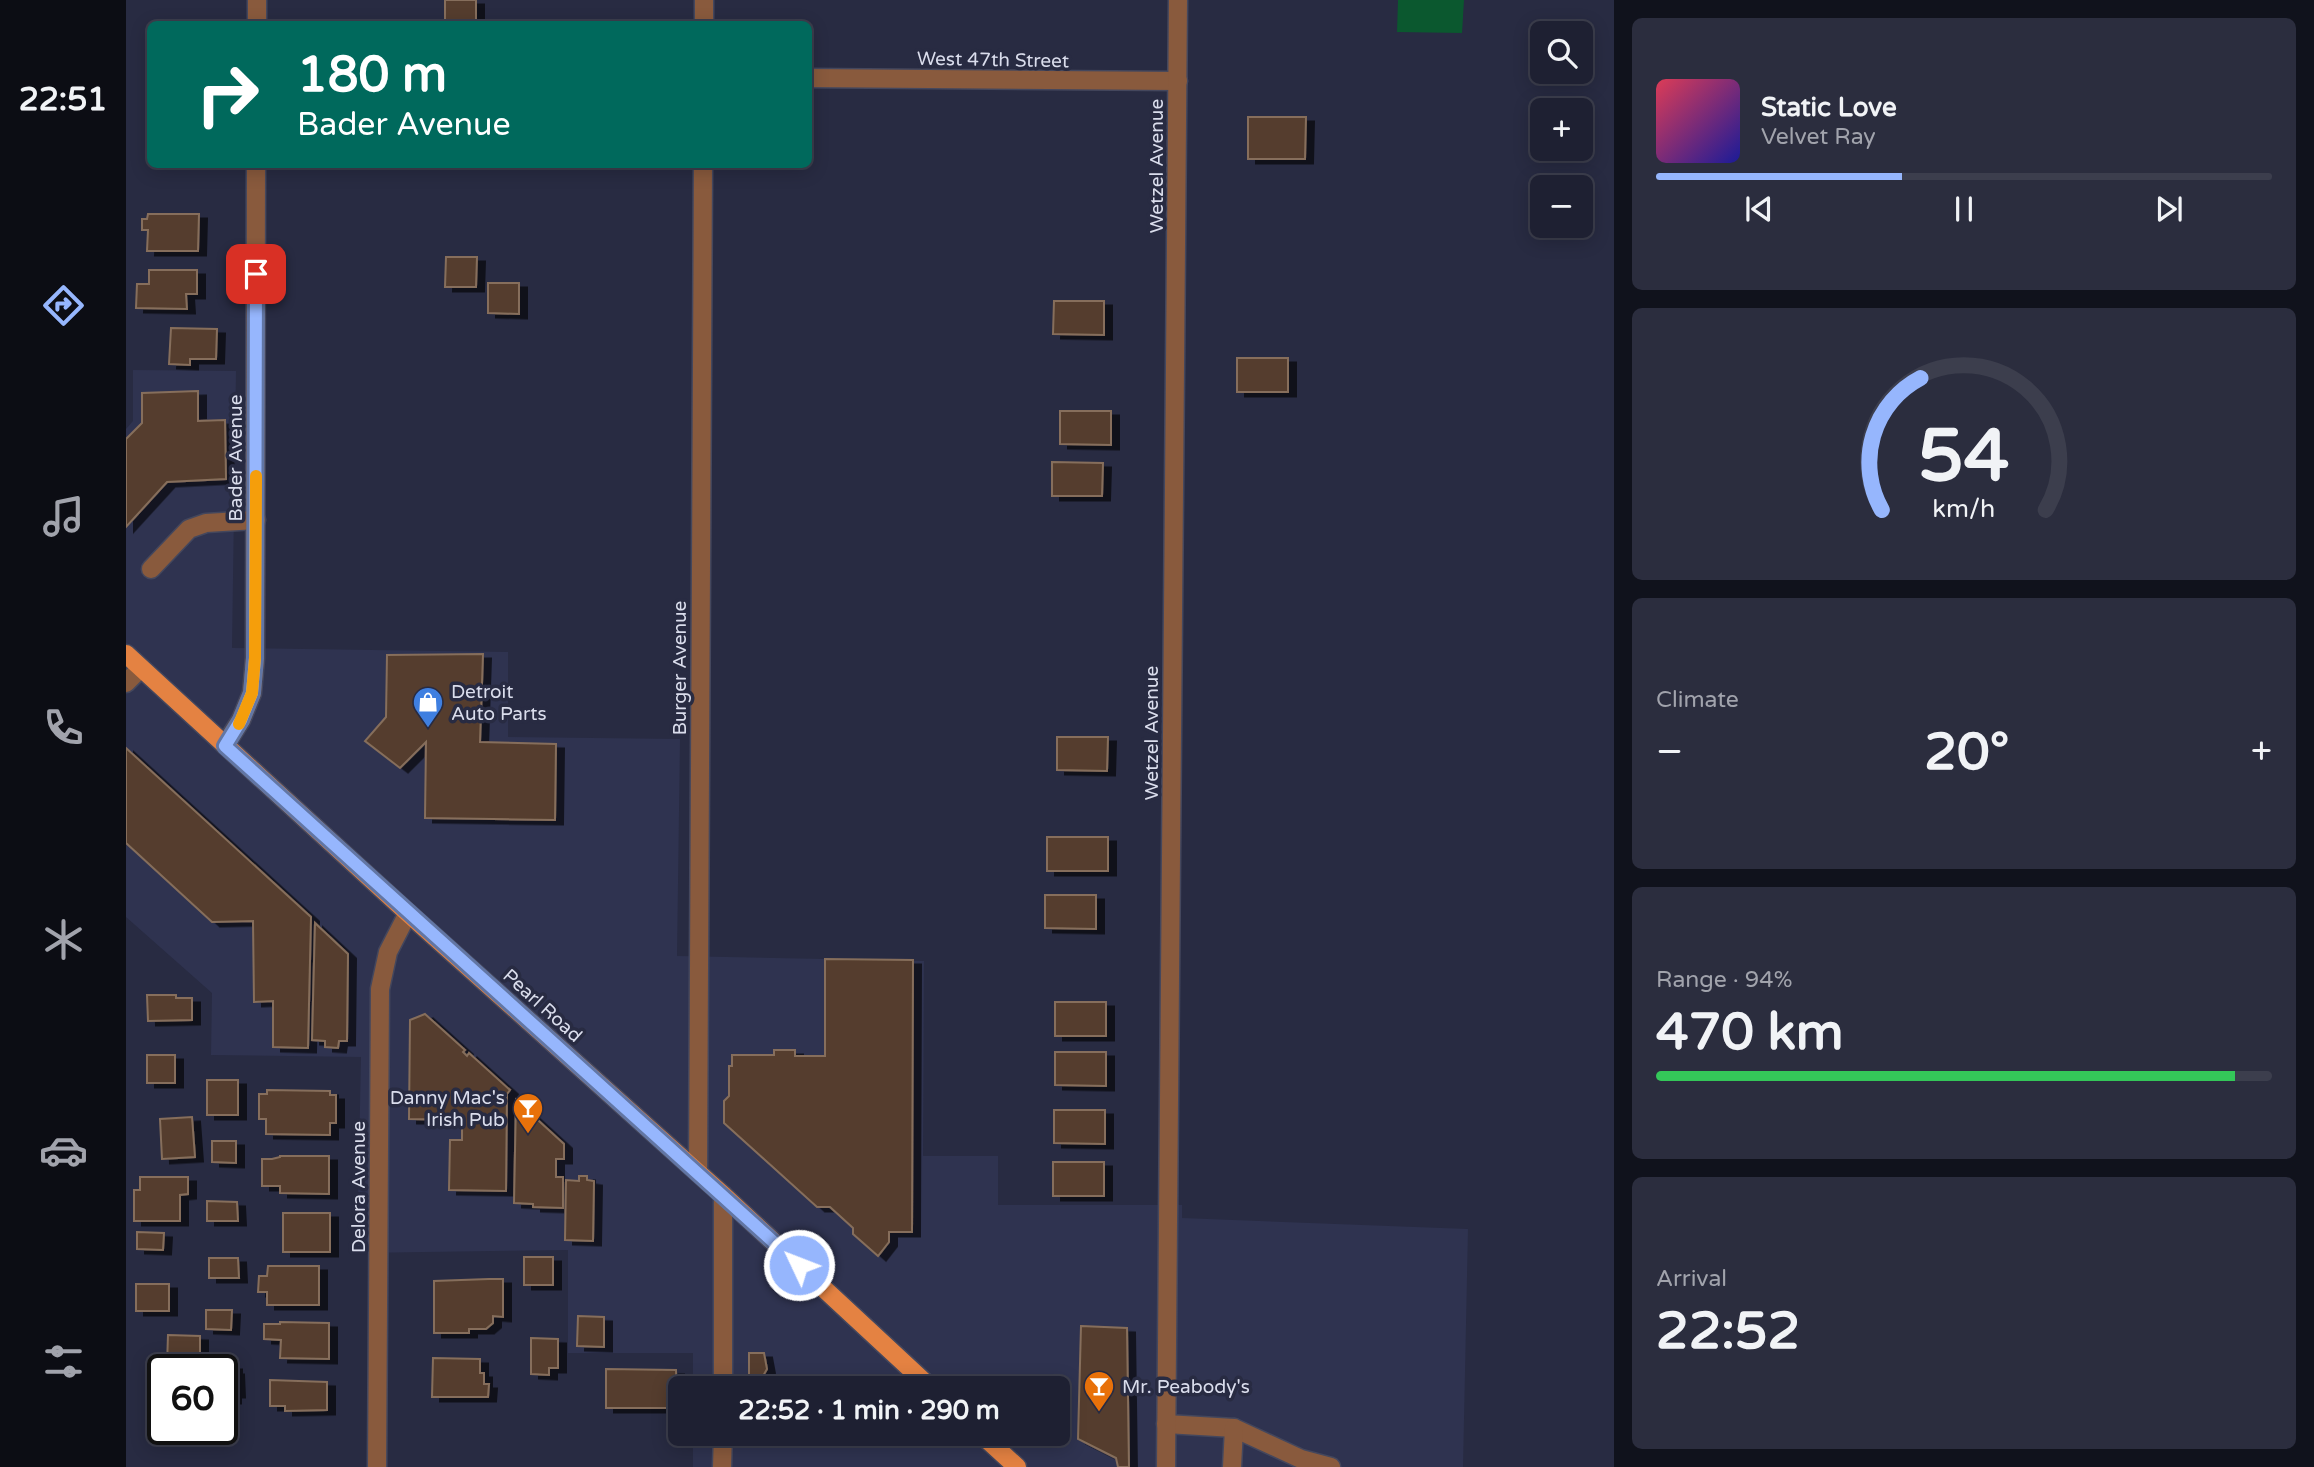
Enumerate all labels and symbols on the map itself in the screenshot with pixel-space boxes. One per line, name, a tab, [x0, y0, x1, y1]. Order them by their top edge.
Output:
street label: West 47th Street	[917, 48, 1069, 72]
street label: Wetzel Avenue	[1146, 99, 1168, 233]
pin	[226, 244, 286, 304]
street label: Bader Avenue	[225, 395, 247, 521]
street label: Burger Avenue	[669, 601, 691, 735]
street label: Wetzel Avenue	[1141, 666, 1163, 800]
place label: Detroit Auto Parts	[451, 681, 547, 725]
shop icon: Detroit Auto Parts	[411, 685, 445, 729]
street label: Pearl Road	[498, 965, 586, 1047]
place label: Danny Mac's Irish Pub	[390, 1087, 505, 1131]
bar icon: Danny Mac's Irish Pub	[511, 1091, 545, 1135]
street label: Delora Avenue	[348, 1121, 370, 1253]
position arrow	[762, 1228, 836, 1302]
speed limit sign: 60	[147, 1354, 238, 1445]
bar icon: Mr. Peabody's	[1082, 1369, 1116, 1413]
place label: Mr. Peabody's	[1122, 1376, 1250, 1398]

